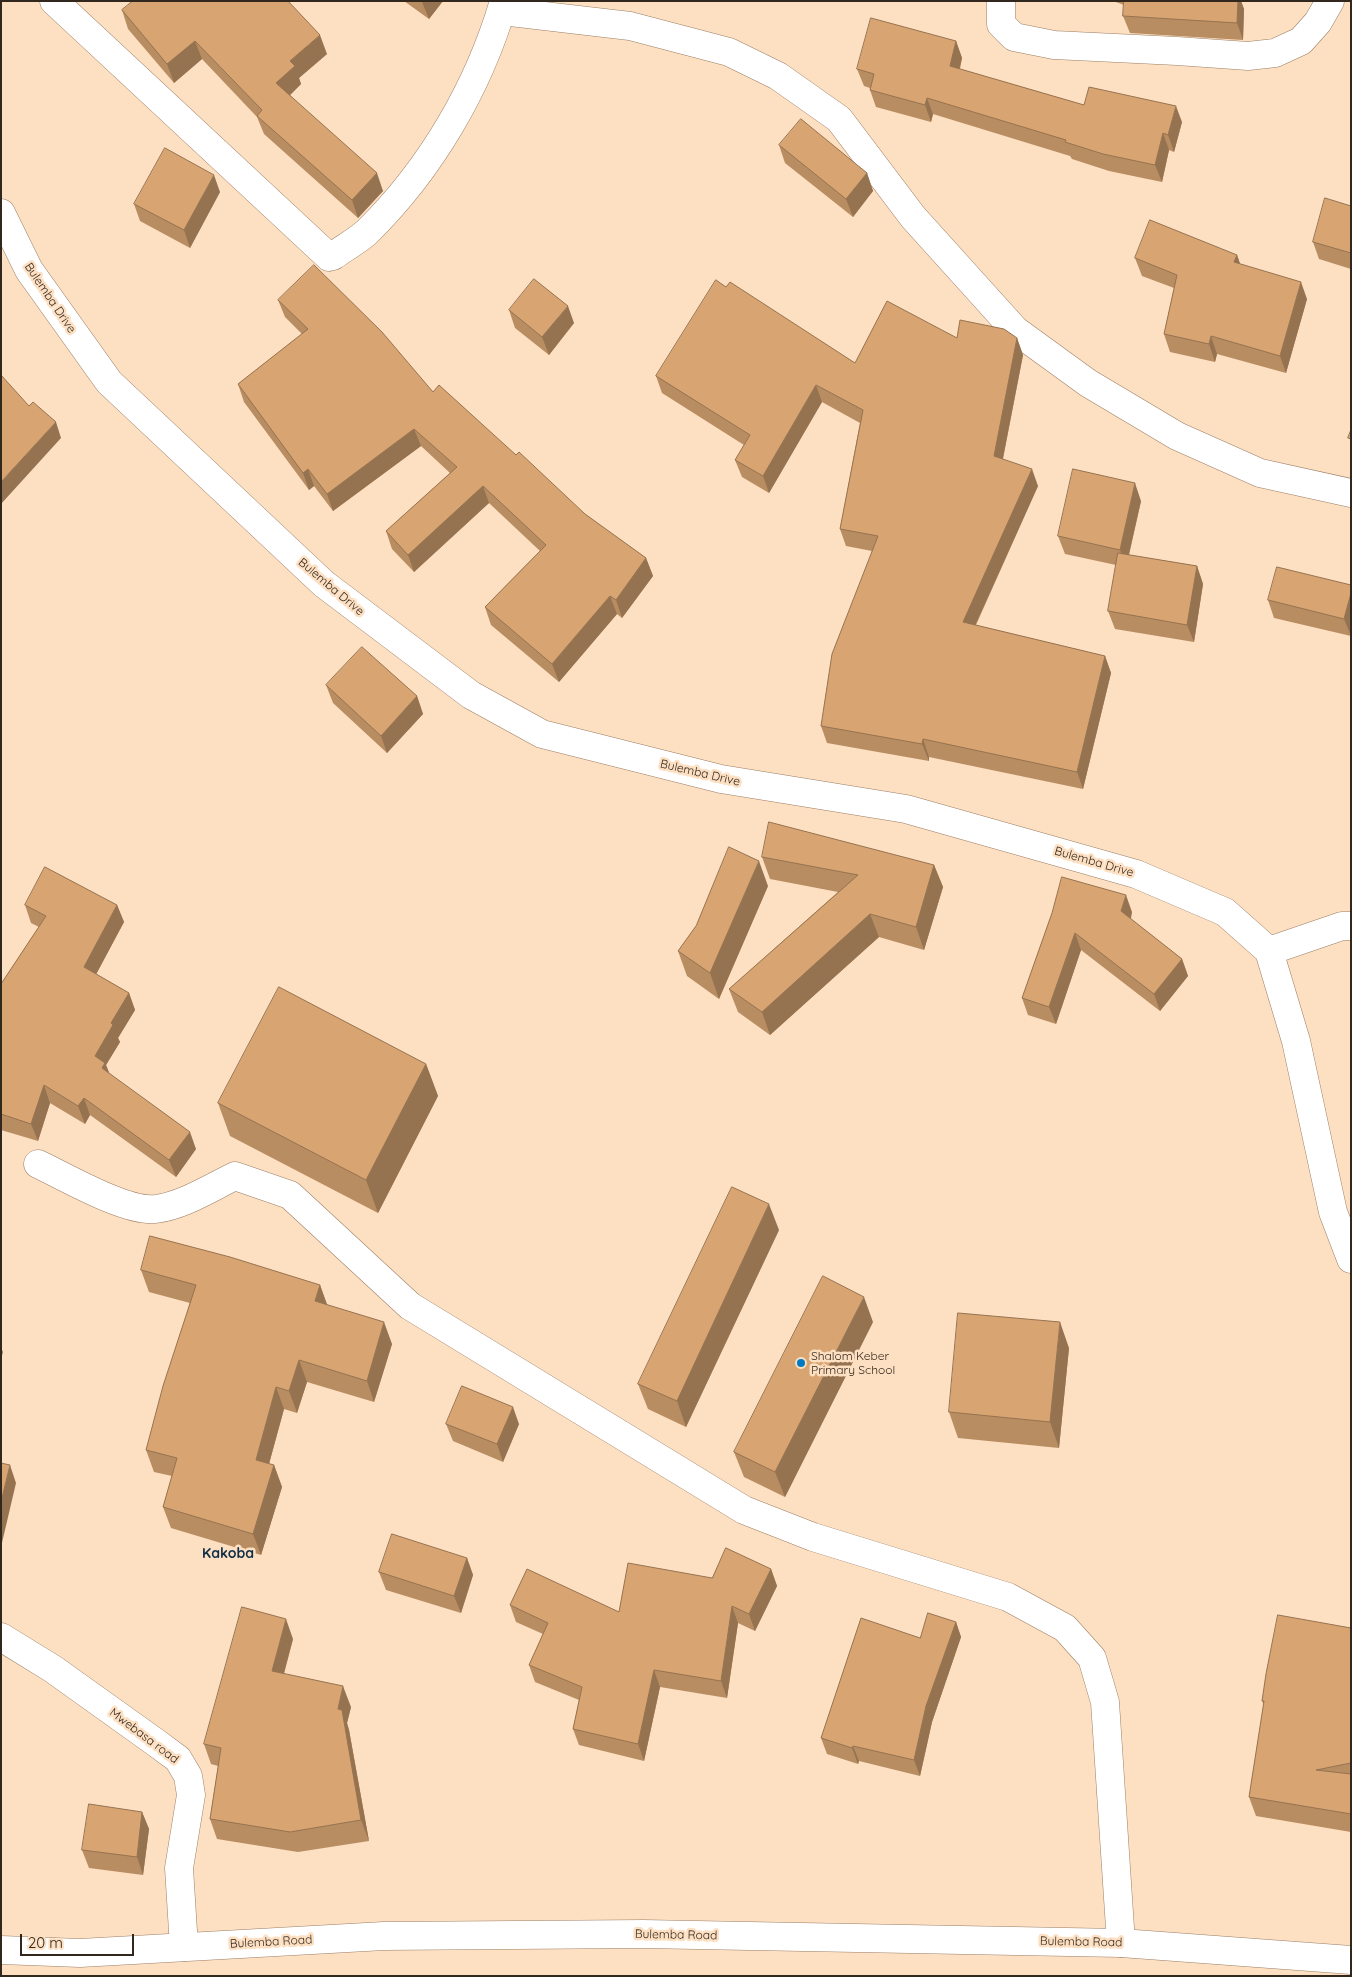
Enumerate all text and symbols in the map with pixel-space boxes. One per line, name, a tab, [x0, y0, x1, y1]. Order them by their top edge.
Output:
street label: Bulemba Drive	[21, 260, 79, 336]
street label: Bulemba Drive	[295, 555, 367, 619]
street label: Bulemba Drive	[659, 757, 741, 789]
street label: Bulemba Drive	[1053, 844, 1135, 880]
place label: Shalom Keber Primary School	[811, 1349, 895, 1377]
marker: Shalom Keber Primary School	[795, 1357, 807, 1369]
district label: Kakoba	[202, 1546, 254, 1562]
street label: Mwebasa road	[107, 1705, 181, 1767]
scale bar	[22, 1924, 136, 1956]
street label: Bulemba Road	[635, 1927, 717, 1943]
text: 20 m	[28, 1933, 63, 1952]
street label: Bulemba Road	[229, 1933, 313, 1951]
street label: Bulemba Road	[1040, 1934, 1122, 1950]

